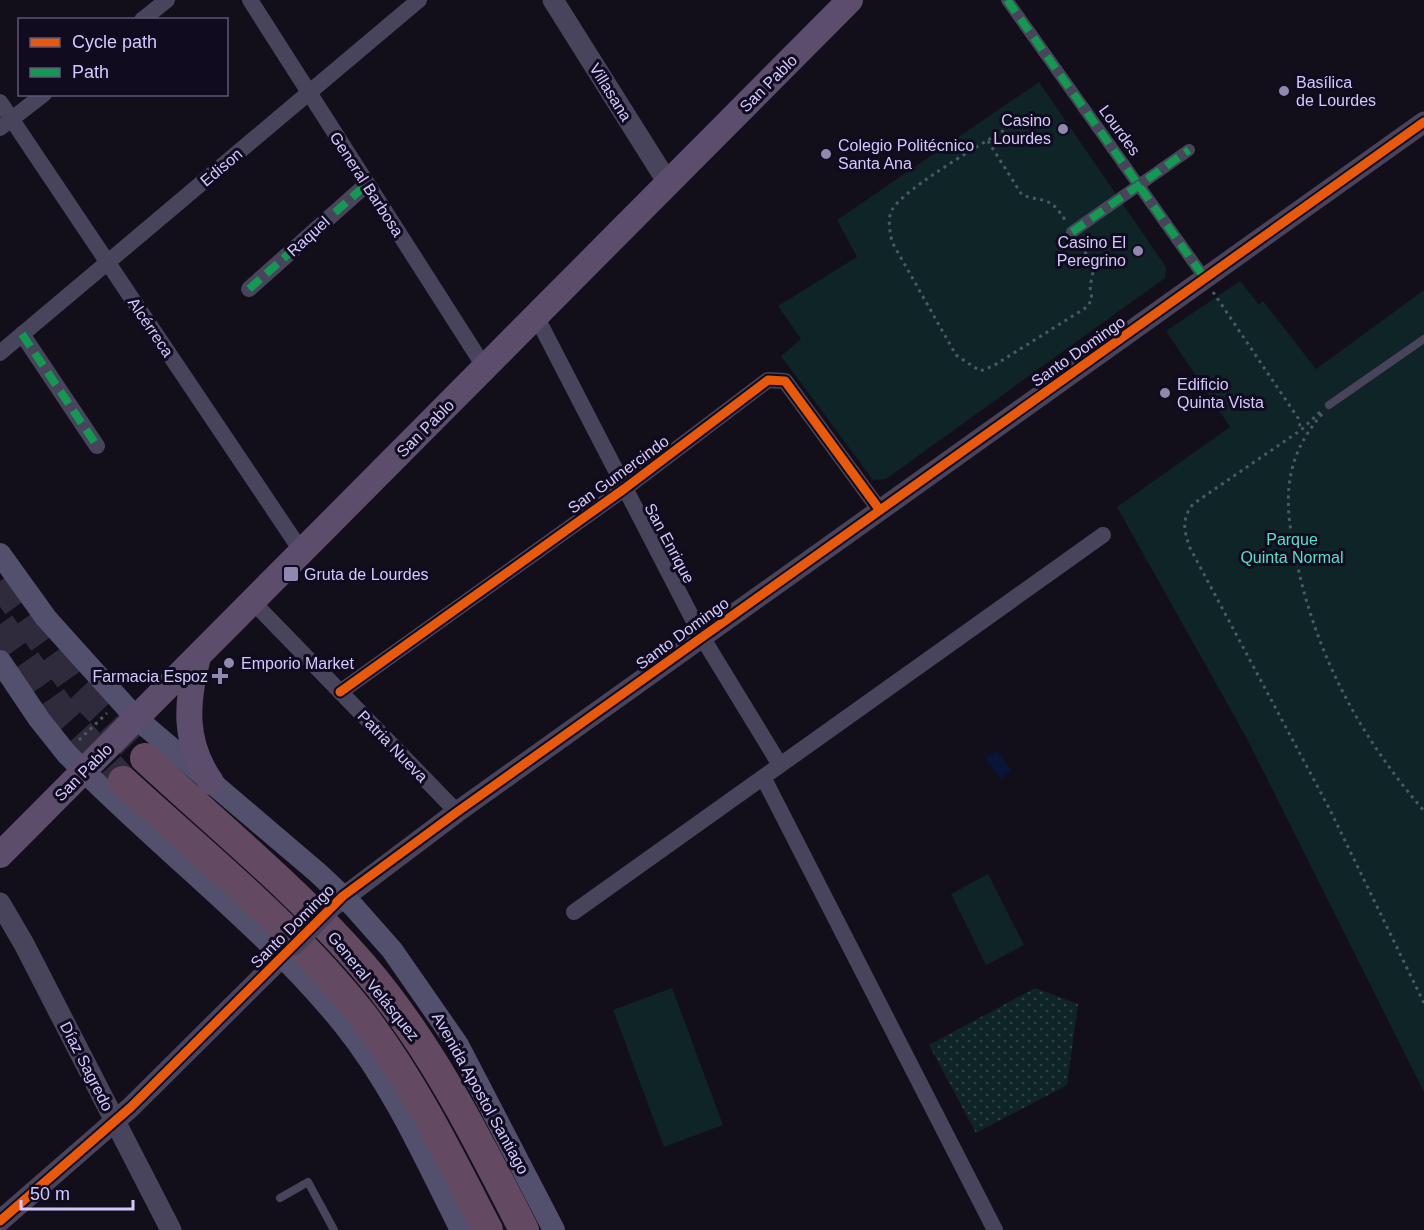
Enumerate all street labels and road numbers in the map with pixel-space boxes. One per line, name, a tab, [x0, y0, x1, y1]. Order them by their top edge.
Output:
street label: San Pablo	[736, 51, 801, 115]
street label: Villasana	[586, 60, 635, 124]
street label: Lourdes	[1096, 102, 1143, 159]
street label: General Barbosa	[327, 129, 407, 240]
street label: Edison	[197, 145, 246, 190]
street label: Raquel	[284, 213, 333, 260]
street label: Alcérreca	[125, 295, 177, 360]
street label: Santo Domingo	[1028, 313, 1128, 390]
street label: San Pablo	[393, 396, 458, 460]
street label: San Gumercindo	[565, 432, 672, 517]
street label: San Enrique	[641, 500, 698, 586]
street label: Santo Domingo	[633, 594, 732, 673]
street label: Patria Nueva	[354, 707, 431, 786]
street label: San Pablo	[51, 740, 116, 804]
street label: Santo Domingo	[247, 881, 337, 971]
street label: General Velásquez	[324, 928, 423, 1044]
street label: Avenida Apostol Santiago	[429, 1009, 532, 1177]
street label: Díaz Sagredo	[57, 1019, 116, 1114]

